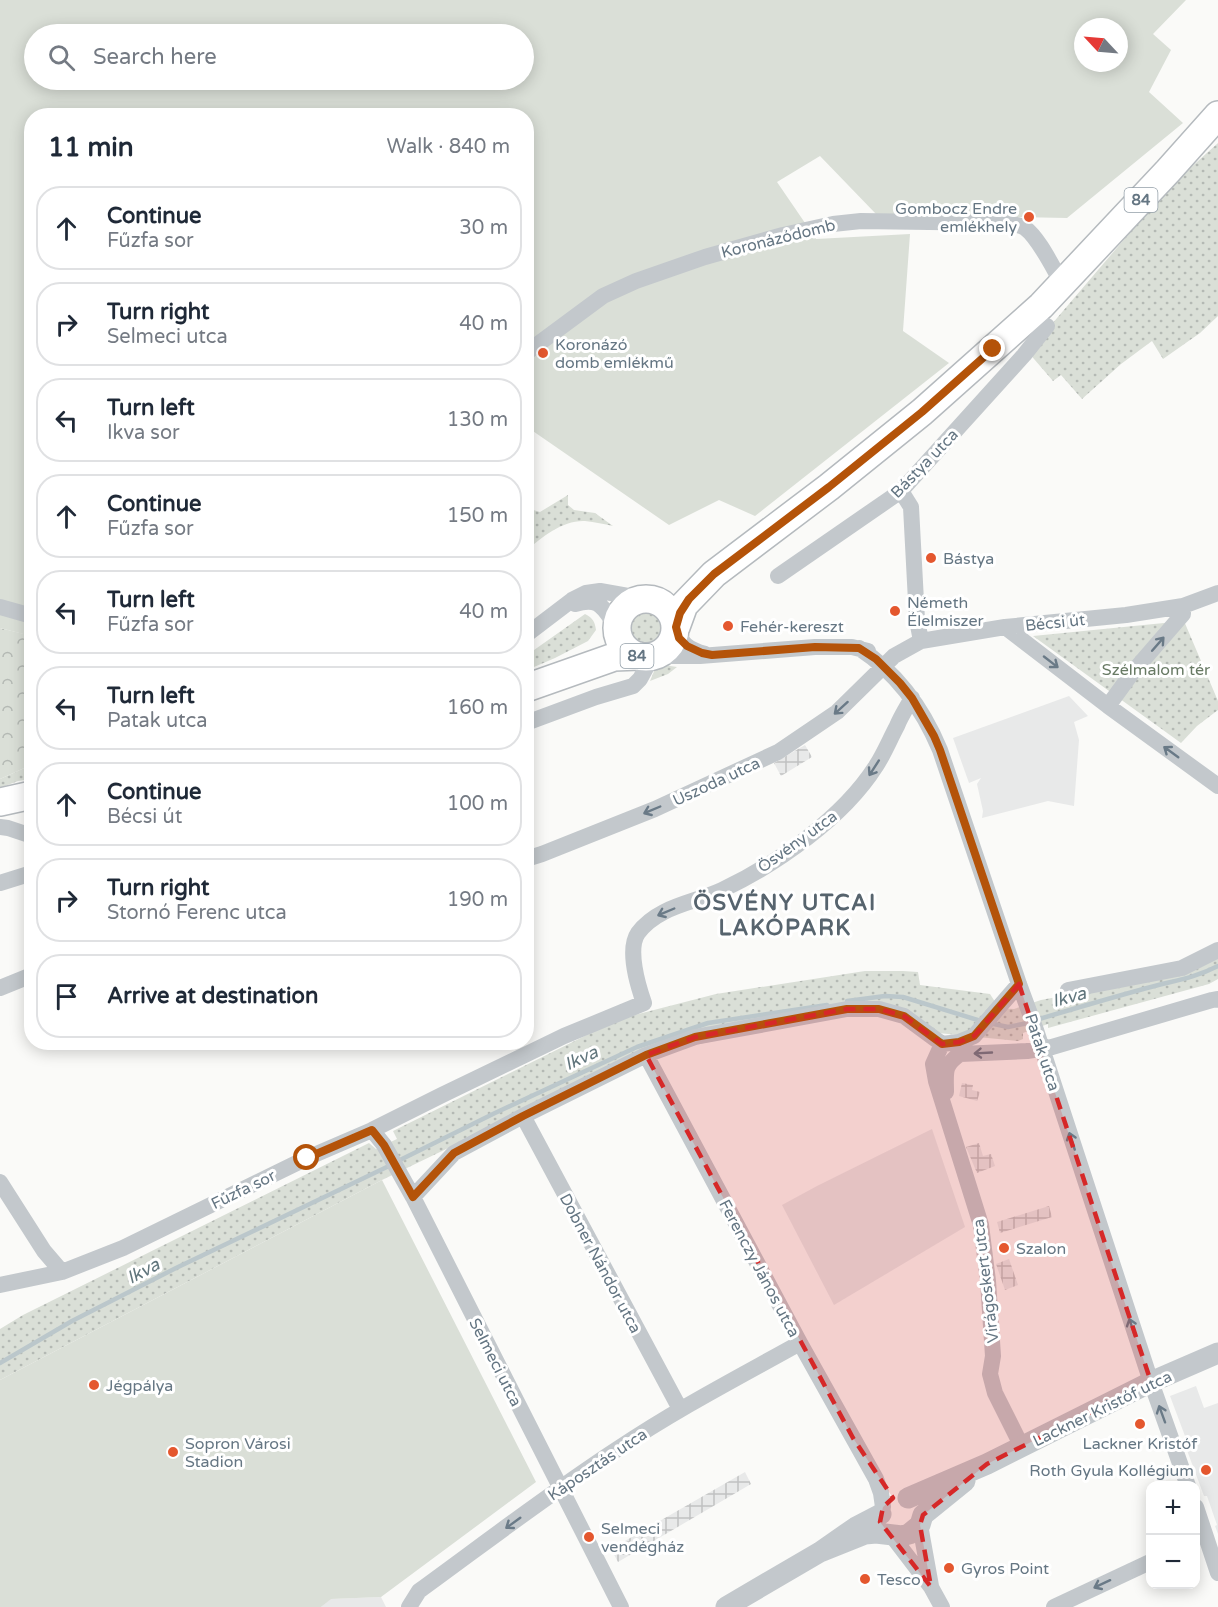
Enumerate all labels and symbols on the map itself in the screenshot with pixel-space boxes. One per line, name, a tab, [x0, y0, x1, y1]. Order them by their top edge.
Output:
north arrow	[1074, 18, 1128, 72]
road number: 84	[1124, 188, 1158, 212]
place label: Gombocz Endre emlékhely	[895, 199, 1017, 237]
marker: Gombocz Endre emlékhely	[1022, 210, 1036, 224]
street label: Koronázódomb	[719, 215, 837, 263]
place label: Koronázó domb emlékmű	[555, 335, 674, 373]
route end	[979, 335, 1005, 361]
marker: Koronázó domb emlékmű	[536, 346, 550, 360]
street label: Bástya utca	[887, 425, 963, 503]
place label: Bástya	[943, 549, 994, 569]
marker: Bástya	[924, 551, 938, 565]
place label: Németh Élelmiszer	[907, 593, 985, 631]
marker: Németh Élelmiszer	[888, 604, 902, 618]
street label: Bécsi út	[1024, 610, 1086, 636]
place label: Fehér-kereszt	[740, 617, 844, 637]
marker: Fehér-kereszt	[721, 619, 735, 633]
one-way arrow	[1151, 637, 1165, 652]
road number: 84	[620, 644, 654, 668]
one-way arrow	[1043, 656, 1059, 669]
park label: Szélmalom tér	[1102, 660, 1211, 680]
one-way arrow	[834, 701, 849, 715]
one-way arrow	[1163, 745, 1179, 758]
street label: Uszoda utca	[670, 753, 763, 811]
one-way arrow	[868, 759, 880, 776]
one-way arrow	[643, 805, 662, 816]
street label: Ösvény utca	[754, 806, 841, 877]
district label: ÖSVÉNY UTCAI LAKÓPARK	[693, 889, 877, 941]
one-way arrow	[657, 906, 675, 918]
water label: Ikva	[1050, 982, 1089, 1012]
street label: Patak utca	[1020, 1011, 1064, 1094]
water label: Ikva	[561, 1040, 602, 1075]
one-way arrow	[974, 1047, 994, 1058]
one-way arrow	[1066, 1132, 1077, 1151]
route start	[293, 1144, 319, 1170]
street label: Fűzfa sor	[208, 1165, 280, 1214]
street label: Dobner Nándor utca	[555, 1190, 645, 1337]
street label: Ferenczy János utca	[714, 1196, 804, 1341]
street label: Virágoskert utca	[968, 1218, 1004, 1344]
place label: Szalon	[1016, 1239, 1066, 1259]
marker: Szalon	[997, 1241, 1011, 1255]
water label: Ikva	[123, 1253, 164, 1289]
street label: Selmeci utca	[464, 1315, 526, 1410]
one-way arrow	[1126, 1318, 1137, 1337]
street label: Lackner Kristóf utca	[1029, 1366, 1175, 1450]
place label: Jégpálya	[106, 1376, 173, 1396]
marker: Jégpálya	[87, 1378, 101, 1392]
one-way arrow	[1156, 1405, 1167, 1424]
marker: Lackner Kristóf	[1133, 1417, 1147, 1431]
street label: Káposztás utca	[544, 1424, 651, 1505]
place label: Lackner Kristóf	[1083, 1433, 1197, 1453]
place label: Sopron Városi Stadion	[185, 1434, 291, 1472]
marker: Sopron Városi Stadion	[166, 1445, 180, 1459]
place label: Roth Gyula Kollégium	[1029, 1461, 1194, 1481]
marker: Roth Gyula Kollégium	[1199, 1463, 1213, 1477]
one-way arrow	[505, 1516, 521, 1529]
place label: Selmeci vendégház	[601, 1519, 684, 1557]
marker: Selmeci vendégház	[582, 1530, 596, 1544]
place label: Gyros Point	[961, 1559, 1049, 1579]
marker: Gyros Point	[942, 1561, 956, 1575]
place label: Tesco	[877, 1570, 921, 1590]
marker: Tesco	[858, 1572, 872, 1586]
one-way arrow	[1094, 1579, 1112, 1591]

